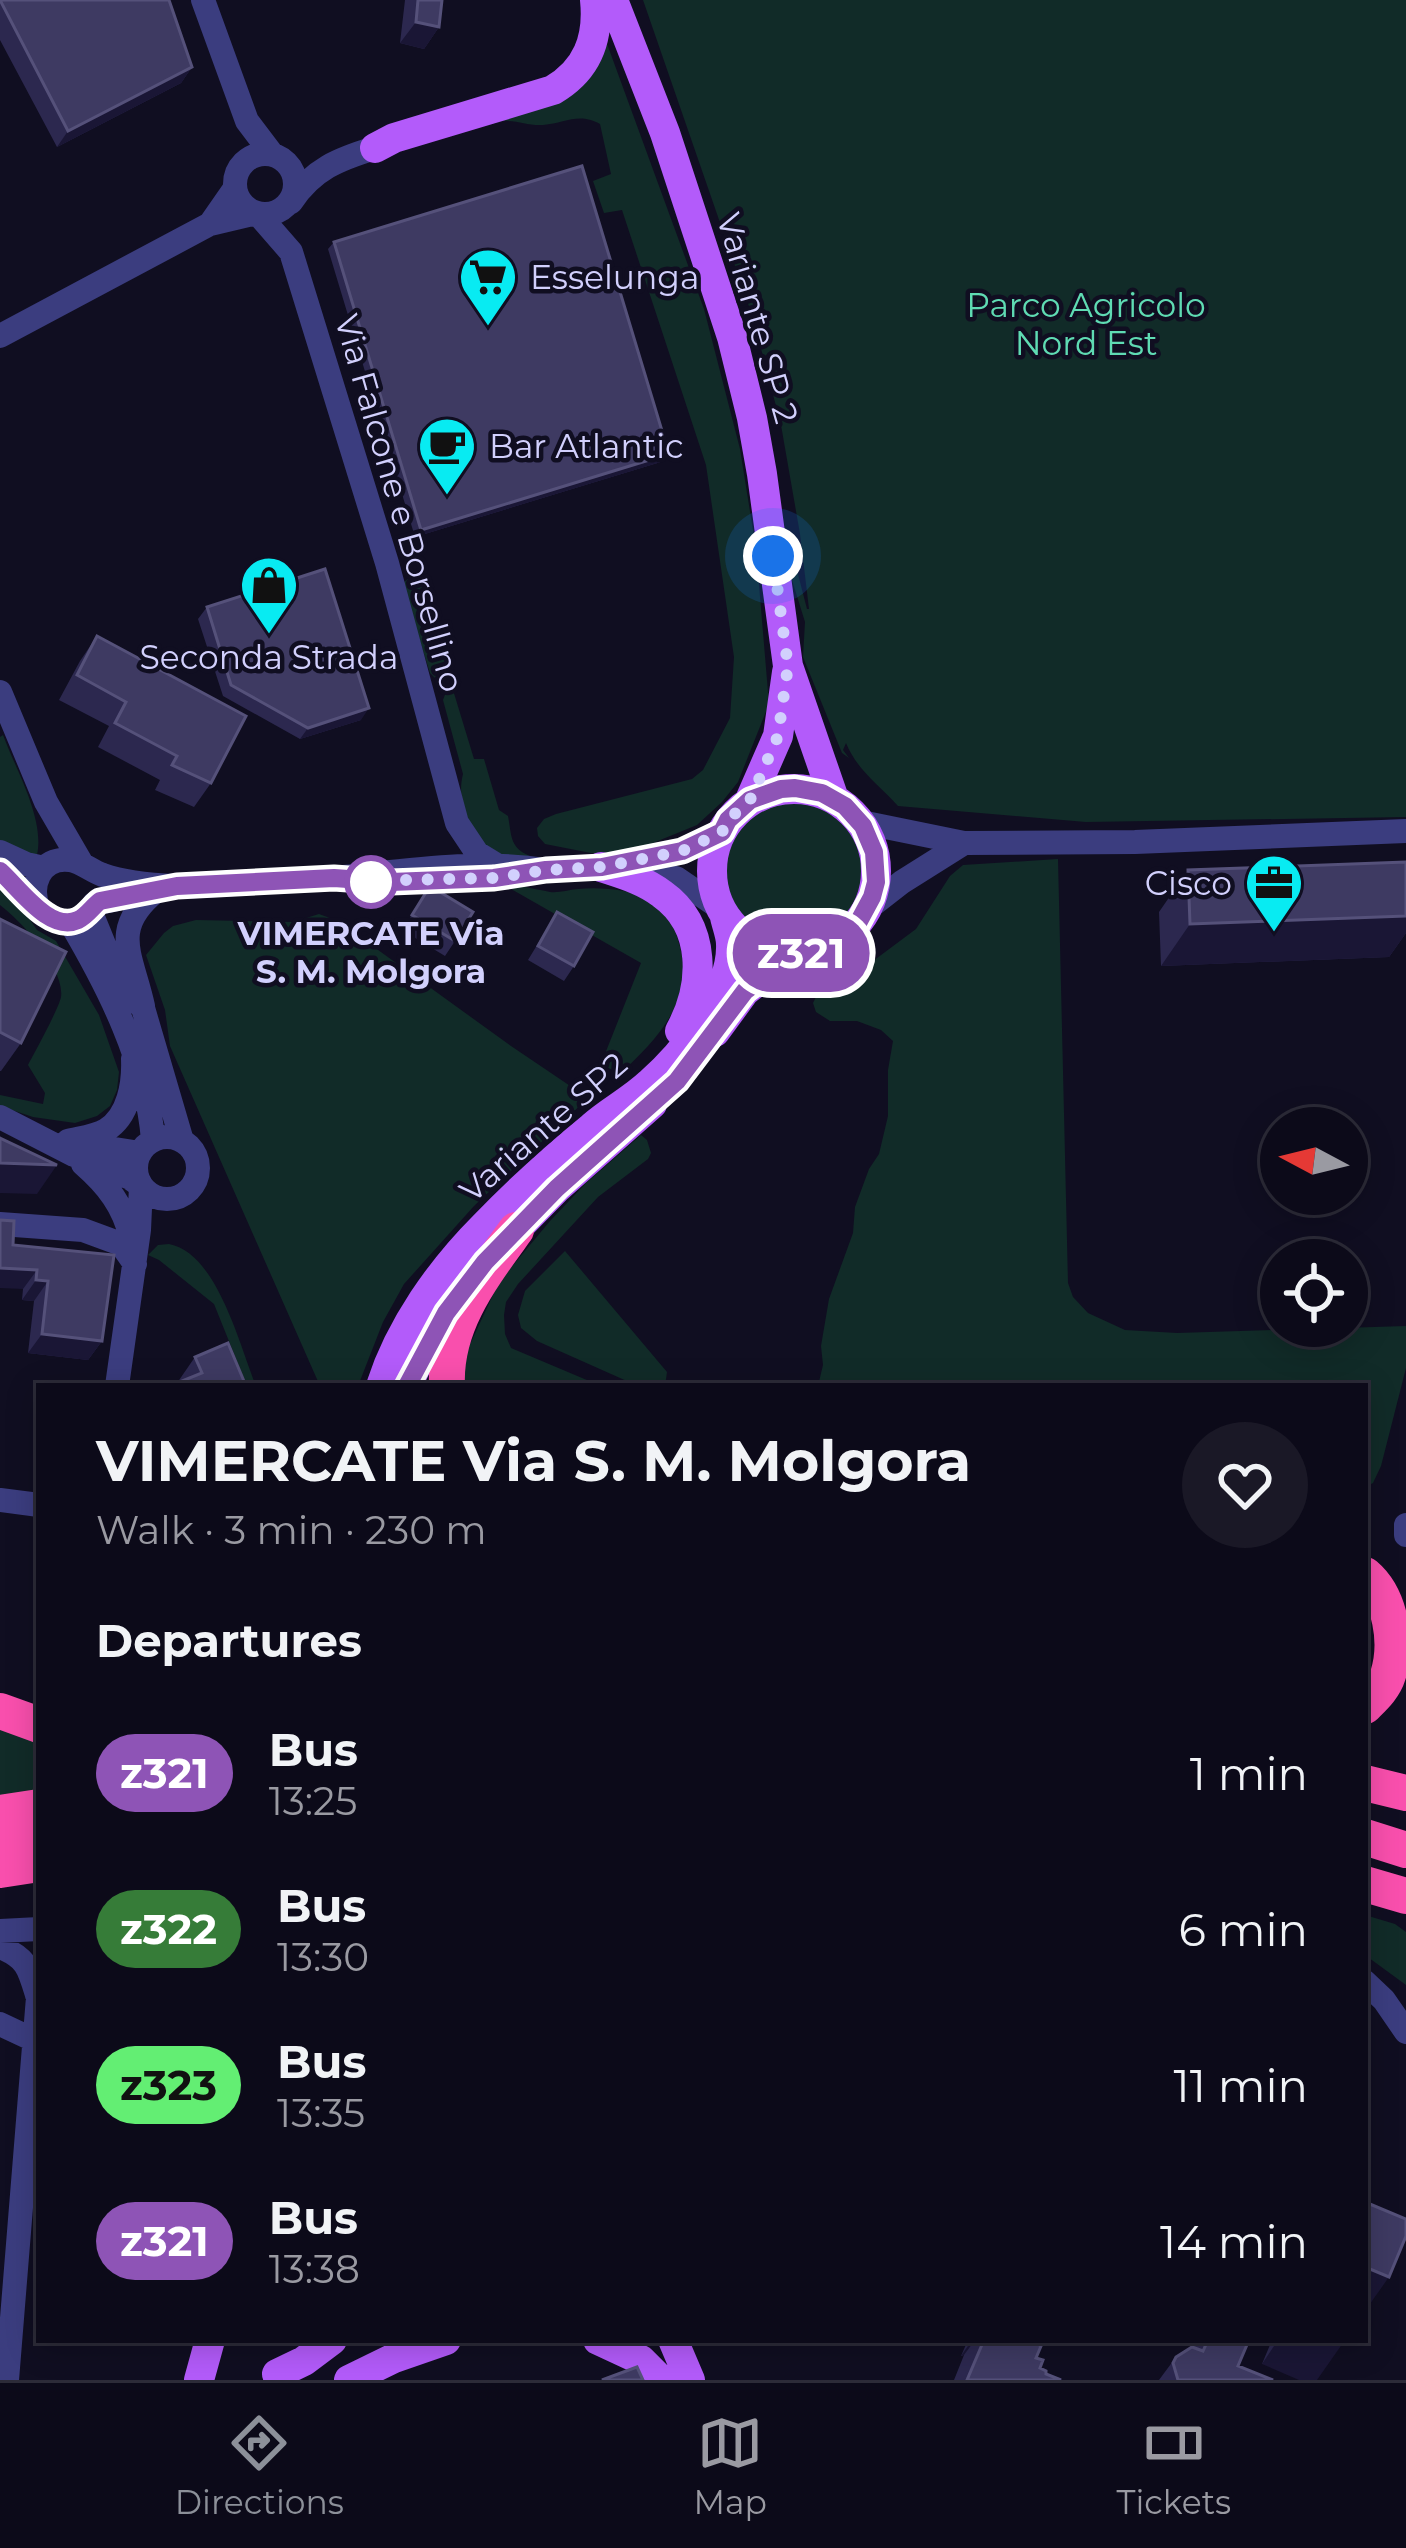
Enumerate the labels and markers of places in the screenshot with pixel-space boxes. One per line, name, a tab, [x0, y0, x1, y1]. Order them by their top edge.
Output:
supermarket icon: Esselunga	[457, 246, 519, 328]
place label: Esselunga	[530, 257, 699, 297]
cafe icon: Bar Atlantic	[416, 415, 478, 497]
place label: Bar Atlantic	[489, 426, 684, 466]
shop icon: Seconda Strada	[238, 554, 300, 636]
place label: Seconda Strada	[140, 637, 398, 677]
office icon: Cisco	[1243, 852, 1305, 934]
marker: VIMERCATE Via S. M. Molgora	[346, 857, 396, 907]
place label: Cisco	[1145, 863, 1232, 903]
place label: VIMERCATE Via S. M. Molgora	[236, 913, 505, 991]

